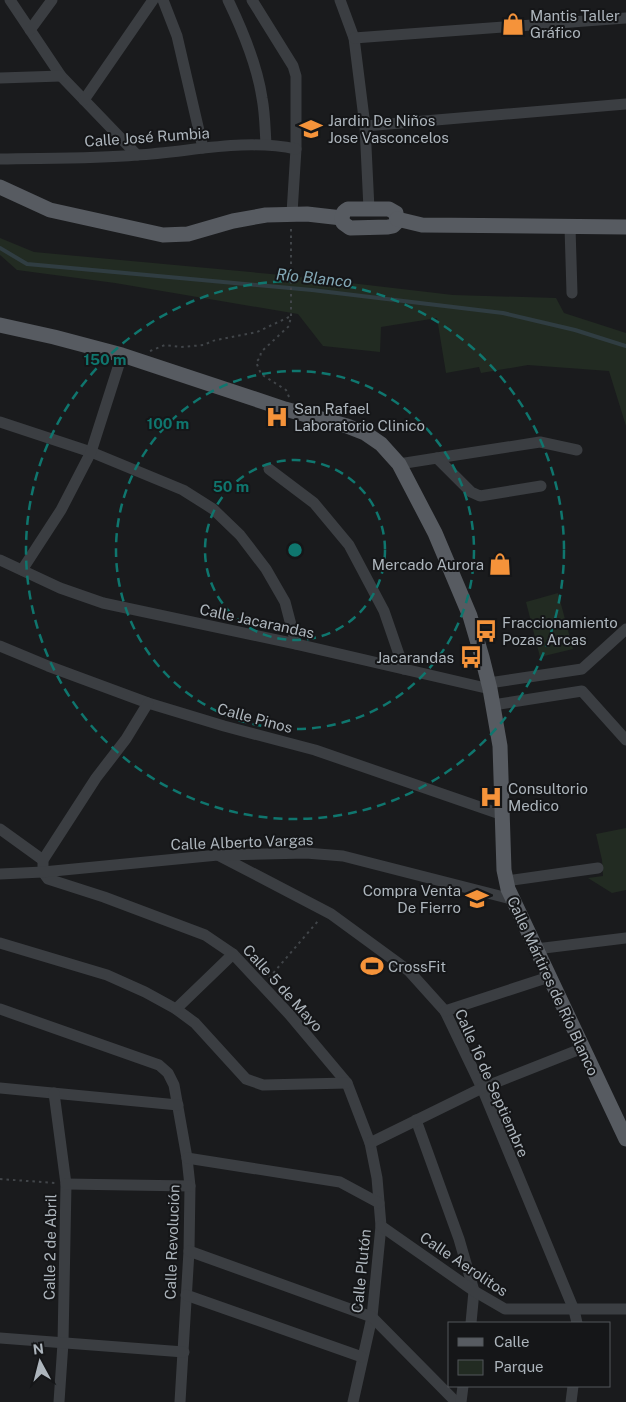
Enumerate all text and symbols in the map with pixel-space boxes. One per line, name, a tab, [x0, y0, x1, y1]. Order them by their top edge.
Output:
place label: Mantis Taller Gráfico	[530, 7, 620, 41]
shop icon: Mantis Taller Gráfico	[500, 11, 526, 37]
place label: Jardin De Niños Jose Vasconcelos	[328, 112, 449, 146]
school or university icon: Jardin De Niños Jose Vasconcelos	[298, 116, 324, 142]
street label: Calle José Rumbia	[84, 124, 210, 150]
water label: Río Blanco	[275, 265, 353, 291]
text: 150 m	[83, 351, 127, 368]
place label: San Rafael Laboratorio Clinico	[294, 400, 425, 434]
hospital icon: San Rafael Laboratorio Clinico	[264, 404, 290, 430]
text: 100 m	[147, 415, 189, 432]
text: 50 m	[213, 478, 249, 495]
centre of rings	[286, 541, 304, 559]
shop icon: Mercado Aurora	[487, 551, 513, 577]
place label: Mercado Aurora	[372, 556, 484, 573]
street label: Calle Jacarandas	[198, 601, 316, 641]
place label: Fraccionamiento Pozas Arcas	[502, 614, 618, 648]
bus stop icon: Fraccionamiento Pozas Arcas	[473, 618, 499, 644]
bus stop icon: Jacarandas	[458, 644, 484, 670]
place label: Jacarandas	[376, 649, 454, 666]
street label: Calle Pinos	[216, 700, 294, 736]
place label: Consultorio Medico	[508, 780, 588, 814]
hospital icon: Consultorio Medico	[478, 784, 504, 810]
street label: Calle Alberto Vargas	[170, 831, 314, 853]
place label: Compra Venta De Fierro	[363, 882, 461, 916]
school or university icon: Compra Venta De Fierro	[464, 886, 490, 912]
street label: Calle Mártires de Río Blanco	[504, 894, 602, 1078]
street label: Calle 5 de Mayo	[240, 941, 326, 1035]
sports icon: CrossFit	[359, 953, 385, 979]
place label: CrossFit	[388, 958, 446, 975]
street label: Calle 16 de Septiembre	[452, 1006, 532, 1160]
street label: Calle Revolución	[161, 1184, 183, 1300]
street label: Calle 2 de Abril	[41, 1194, 59, 1300]
street label: Calle Plutón	[348, 1228, 374, 1314]
street label: Calle Aerolitos	[417, 1228, 511, 1300]
legend	[448, 1322, 611, 1387]
text: Calle	[494, 1333, 530, 1350]
north arrow	[15, 1337, 65, 1387]
text: N	[32, 1340, 45, 1358]
text: Parque	[494, 1358, 544, 1375]

